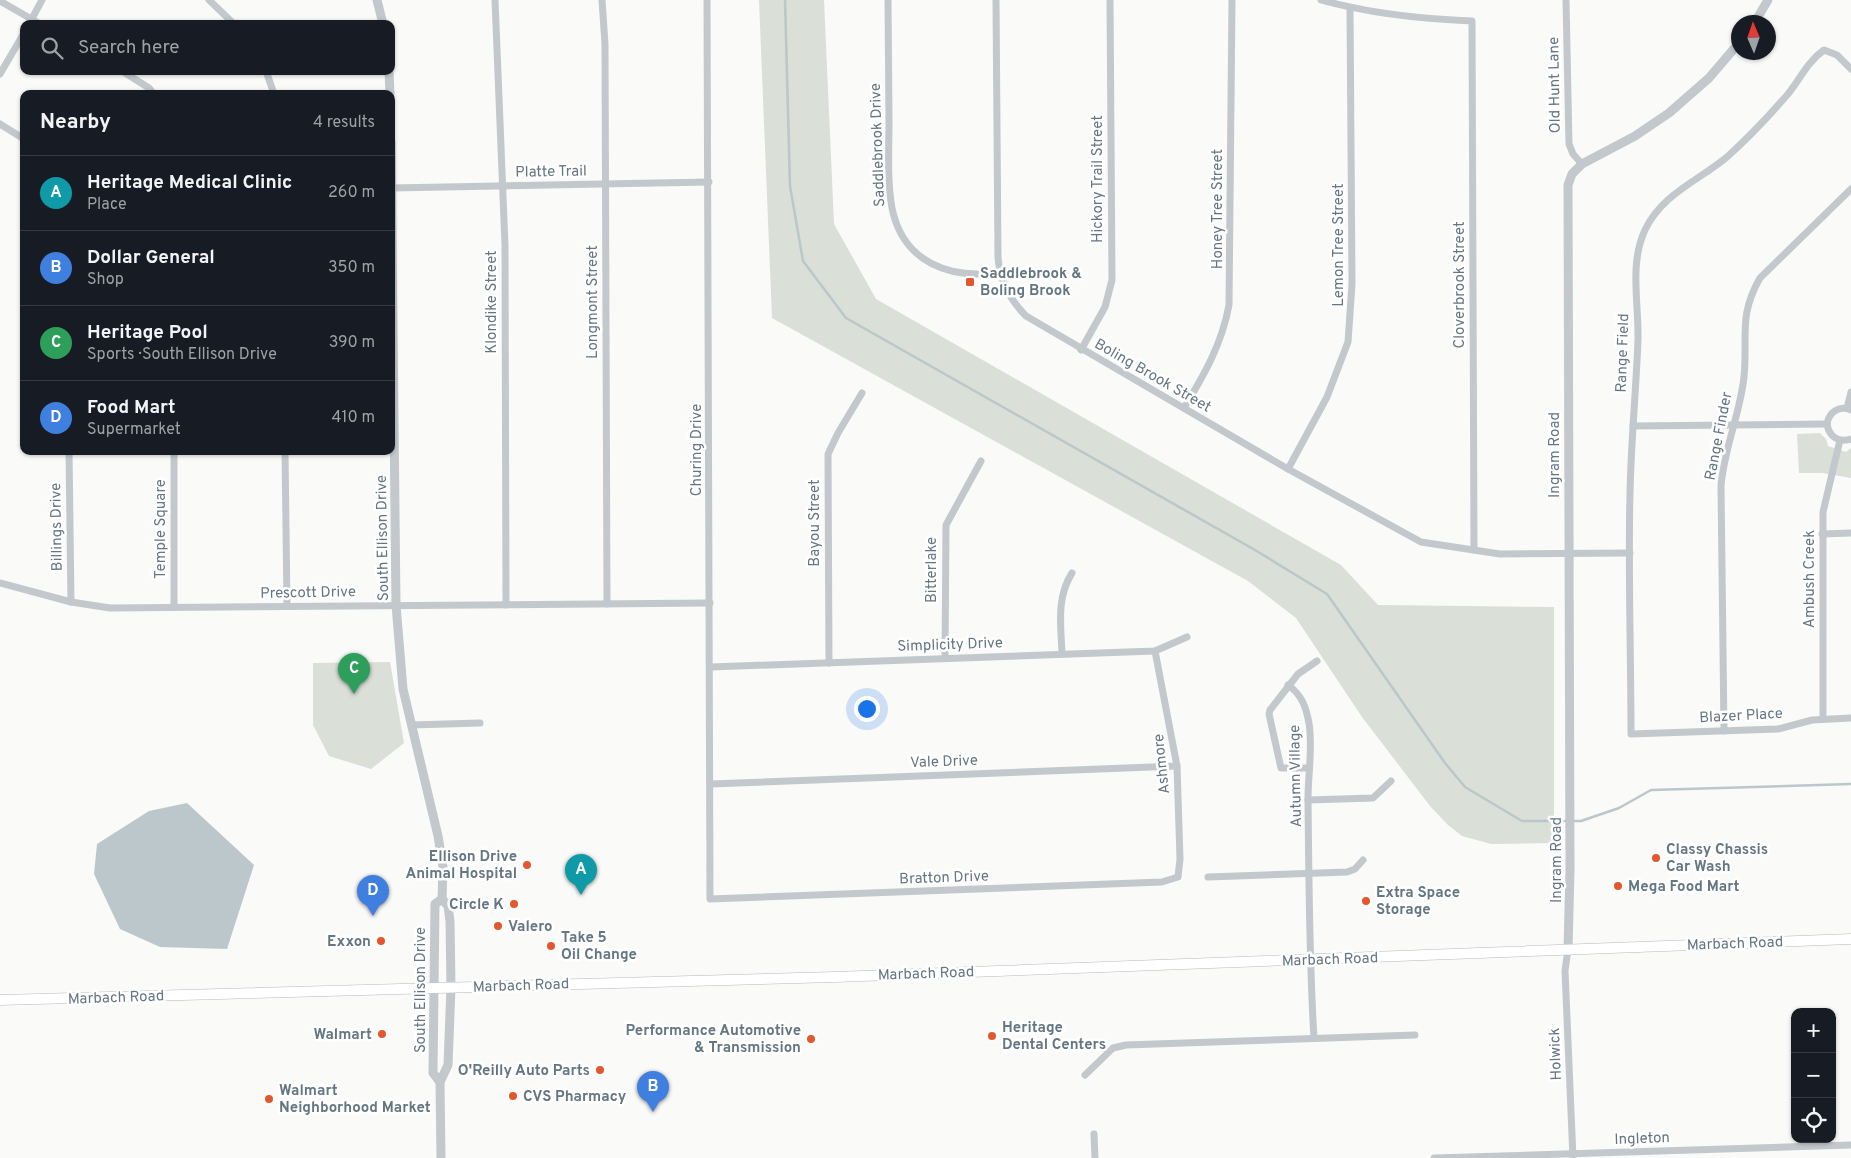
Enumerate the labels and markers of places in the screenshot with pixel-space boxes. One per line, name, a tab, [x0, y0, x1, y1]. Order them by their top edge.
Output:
place label: Saddlebrook & Boling Brook	[980, 265, 1082, 301]
marker: Saddlebrook & Boling Brook	[964, 276, 976, 288]
pin: C	[338, 653, 370, 694]
place label: Classy Chassis Car Wash	[1666, 841, 1768, 877]
place label: Ellison Drive Animal Hospital	[405, 848, 517, 884]
marker: Classy Chassis Car Wash	[1650, 852, 1662, 864]
pin: A	[565, 854, 597, 895]
marker: Ellison Drive Animal Hospital	[521, 859, 533, 871]
pin: D	[357, 875, 389, 916]
place label: Mega Food Mart	[1628, 878, 1740, 897]
marker: Mega Food Mart	[1612, 880, 1624, 892]
place label: Extra Space Storage	[1376, 884, 1460, 920]
marker: Extra Space Storage	[1360, 895, 1372, 907]
place label: Circle K	[449, 896, 504, 915]
marker: Circle K	[508, 898, 520, 910]
place label: Valero	[508, 918, 553, 937]
marker: Valero	[492, 920, 504, 932]
place label: Take 5 Oil Change	[561, 929, 637, 965]
place label: Exxon	[327, 933, 371, 952]
marker: Exxon	[375, 935, 387, 947]
marker: Take 5 Oil Change	[545, 940, 557, 952]
place label: Heritage Dental Centers	[1002, 1019, 1106, 1055]
place label: Performance Automotive & Transmission	[625, 1022, 801, 1058]
place label: Walmart	[313, 1026, 372, 1045]
marker: Walmart	[376, 1028, 388, 1040]
marker: Heritage Dental Centers	[986, 1030, 998, 1042]
marker: Performance Automotive & Transmission	[805, 1033, 817, 1045]
place label: O'Reilly Auto Parts	[458, 1062, 590, 1081]
marker: O'Reilly Auto Parts	[594, 1064, 606, 1076]
pin: B	[637, 1071, 669, 1112]
place label: Walmart Neighborhood Market	[279, 1082, 431, 1118]
place label: CVS Pharmacy	[523, 1088, 627, 1107]
marker: CVS Pharmacy	[507, 1090, 519, 1102]
marker: Walmart Neighborhood Market	[263, 1093, 275, 1105]

